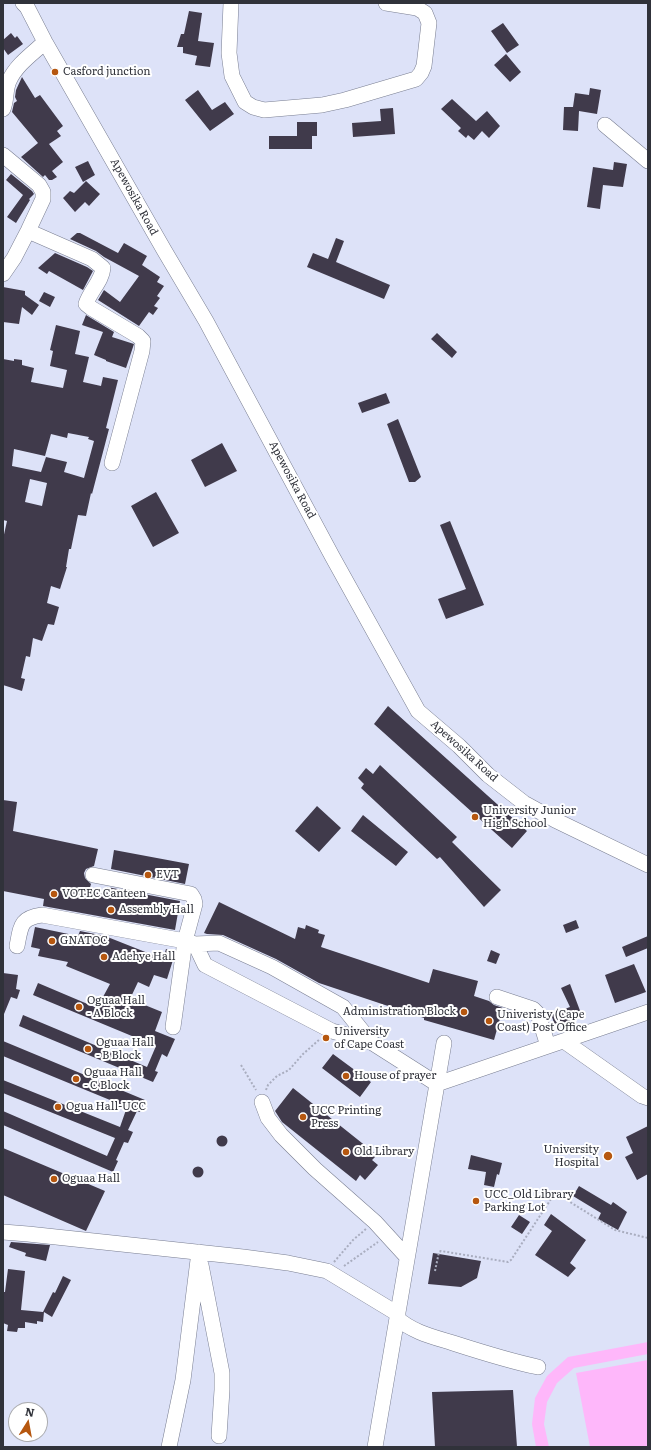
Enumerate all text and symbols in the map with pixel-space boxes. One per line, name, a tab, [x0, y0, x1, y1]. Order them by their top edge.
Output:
place label: Casford junction	[63, 65, 151, 79]
marker: Casford junction	[50, 67, 60, 77]
street label: Apewosika Road	[107, 156, 161, 238]
street label: Apewosika Road	[266, 439, 318, 521]
street label: Apewosika Road	[428, 717, 500, 785]
place label: University Junior High School	[483, 804, 576, 830]
marker: University Junior High School	[470, 812, 480, 822]
place label: EVT	[156, 868, 179, 882]
marker: EVT	[143, 870, 153, 880]
place label: VOTEC Canteen	[62, 887, 146, 901]
marker: VOTEC Canteen	[49, 889, 59, 899]
place label: Assembly Hall	[119, 903, 194, 917]
marker: Assembly Hall	[106, 905, 116, 915]
place label: GNATOC	[60, 934, 108, 948]
marker: GNATOC	[47, 936, 57, 946]
place label: Adehye Hall	[112, 950, 175, 964]
marker: Adehye Hall	[99, 952, 109, 962]
place label: Oguaa Hall - A Block	[87, 994, 145, 1020]
marker: Oguaa Hall - A Block	[74, 1002, 84, 1012]
place label: Administration Block	[343, 1005, 456, 1019]
marker: Administration Block	[459, 1007, 469, 1017]
place label: Univeristy (Cape Coast) Post Office	[497, 1008, 587, 1034]
marker: Univeristy (Cape Coast) Post Office	[484, 1016, 494, 1026]
place label: University of Cape Coast	[334, 1025, 404, 1051]
marker: University of Cape Coast	[321, 1033, 331, 1043]
place label: Oguaa Hall - B Block	[96, 1036, 154, 1062]
marker: Oguaa Hall - B Block	[83, 1044, 93, 1054]
place label: Oguaa Hall - C Block	[84, 1066, 142, 1092]
place label: House of prayer	[354, 1069, 436, 1083]
marker: House of prayer	[341, 1071, 351, 1081]
marker: Oguaa Hall - C Block	[71, 1074, 81, 1084]
place label: Ogua Hall-UCC	[66, 1100, 146, 1114]
marker: Ogua Hall-UCC	[53, 1102, 63, 1112]
place label: UCC Printing Press	[311, 1104, 381, 1130]
marker: UCC Printing Press	[298, 1112, 308, 1122]
place label: University Hospital	[544, 1143, 599, 1169]
place label: Old Library	[354, 1145, 414, 1159]
marker: Old Library	[341, 1147, 351, 1157]
marker: University Hospital	[602, 1150, 614, 1162]
place label: Oguaa Hall	[62, 1172, 120, 1186]
marker: Oguaa Hall	[49, 1174, 59, 1184]
place label: UCC_Old Library Parking Lot	[484, 1188, 574, 1214]
marker: UCC_Old Library Parking Lot	[471, 1196, 481, 1206]
north arrow	[8, 1402, 48, 1442]
text: N	[24, 1402, 36, 1420]

